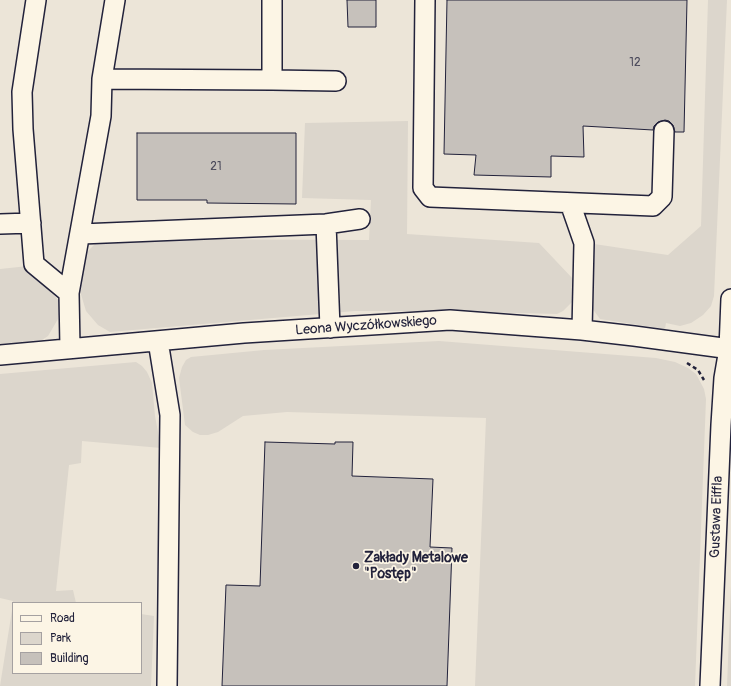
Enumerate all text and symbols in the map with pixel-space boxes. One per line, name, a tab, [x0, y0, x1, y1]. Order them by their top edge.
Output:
house number: 12	[629, 56, 641, 70]
house number: 21	[210, 160, 222, 174]
street label: Leona Wyczółkowskiego	[295, 313, 437, 339]
street label: Gustawa Eiffla	[707, 475, 727, 559]
place label: Zakłady Metalowe "Postęp"	[364, 550, 468, 582]
marker: Zakłady Metalowe "Postęp"	[351, 561, 361, 571]
legend	[12, 602, 142, 674]
text: Road	[50, 611, 75, 626]
text: Park	[50, 631, 71, 646]
text: Building	[50, 651, 89, 666]

